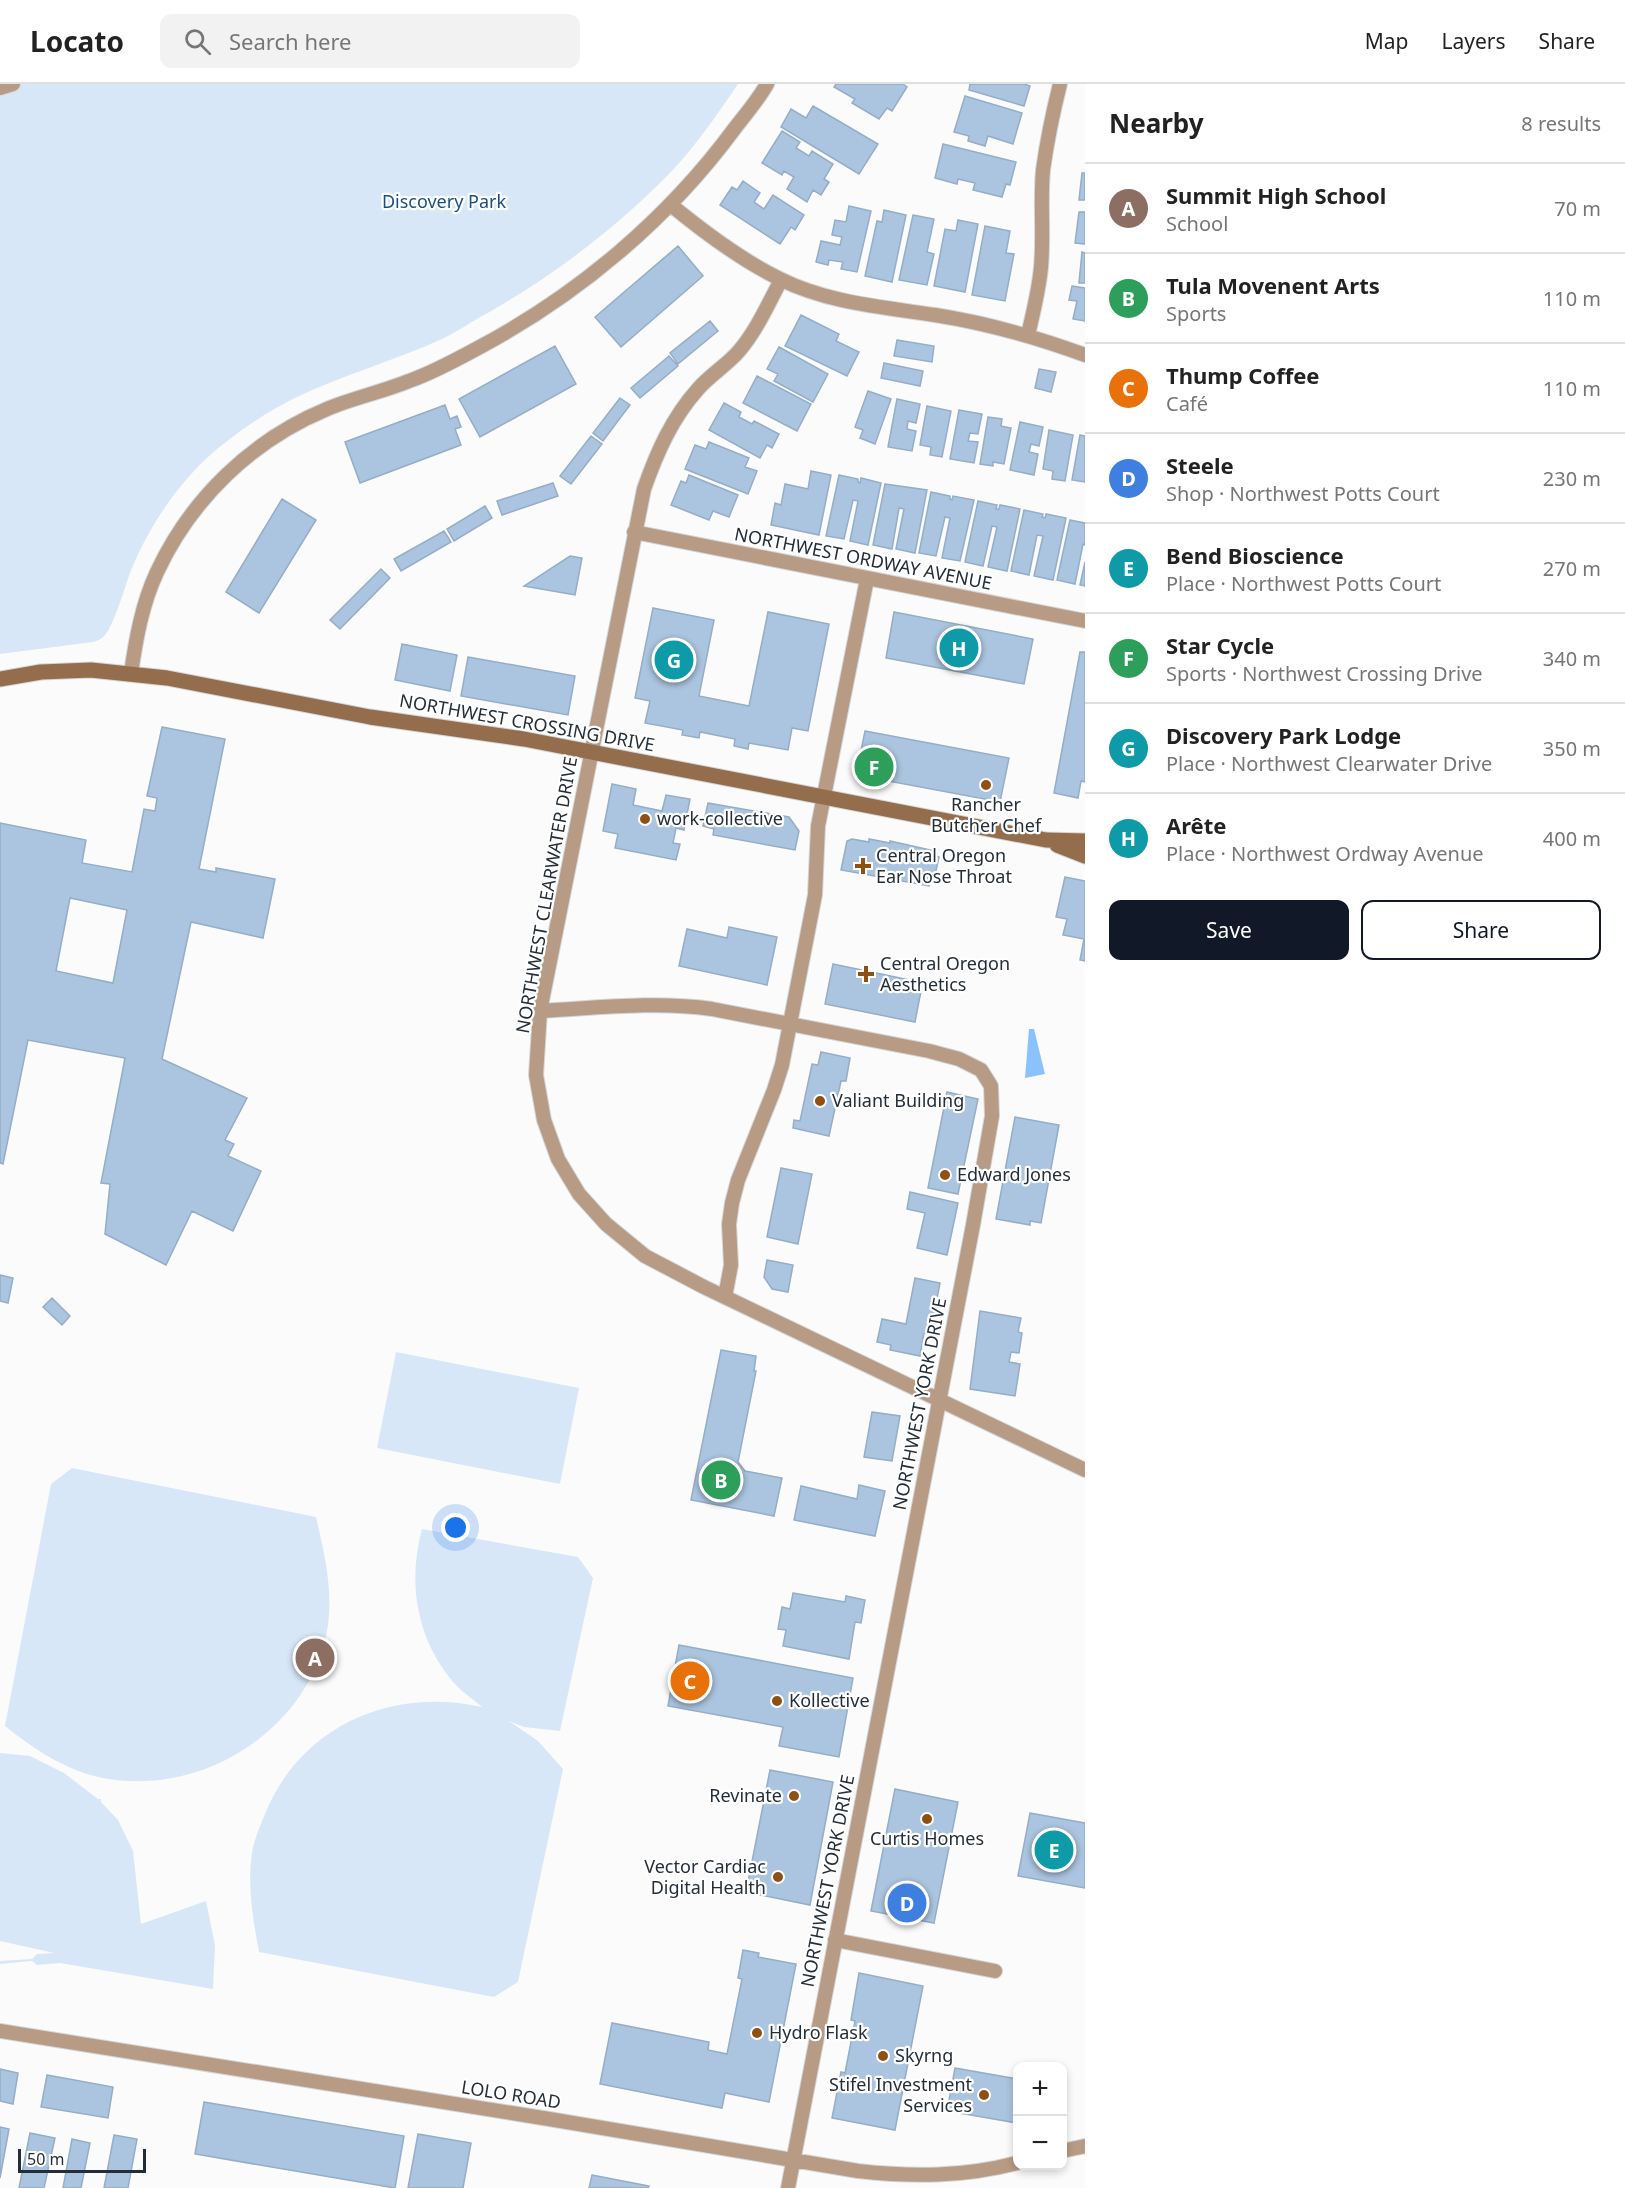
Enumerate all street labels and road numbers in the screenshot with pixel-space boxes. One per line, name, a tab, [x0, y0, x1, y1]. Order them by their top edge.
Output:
street label: NORTHWEST ORDWAY AVENUE	[733, 521, 994, 595]
street label: NORTHWEST CROSSING DRIVE	[398, 688, 657, 756]
street label: NORTHWEST CLEARWATER DRIVE	[510, 755, 582, 1035]
street label: NORTHWEST YORK DRIVE	[887, 1296, 951, 1512]
street label: NORTHWEST YORK DRIVE	[795, 1773, 859, 1989]
street label: LOLO ROAD	[460, 2074, 563, 2114]

